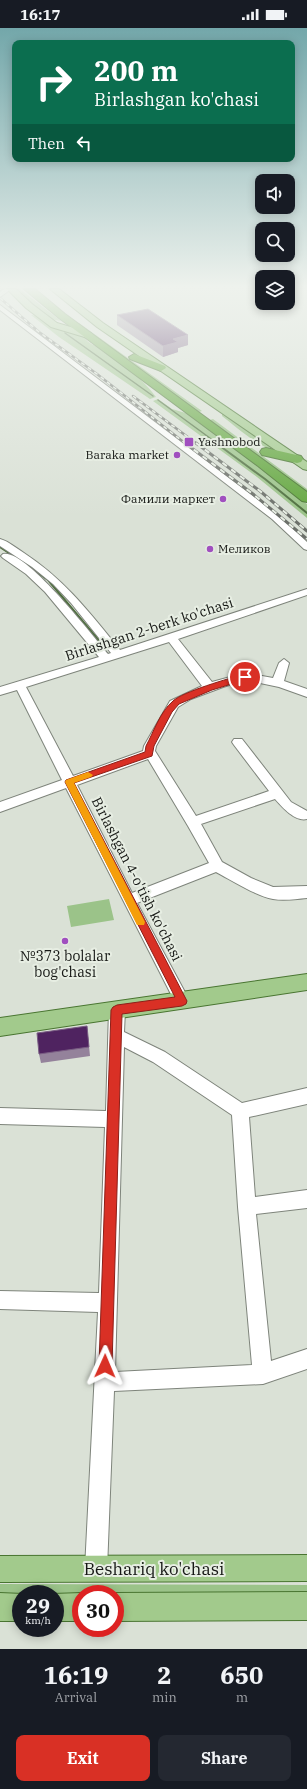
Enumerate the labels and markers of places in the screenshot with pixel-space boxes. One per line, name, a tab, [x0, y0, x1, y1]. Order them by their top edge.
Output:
place label: Yashnobod	[198, 434, 261, 449]
marker: Yashnobod	[183, 436, 195, 448]
place label: Baraka market	[85, 447, 169, 462]
marker: Baraka market	[172, 450, 182, 460]
place label: Фамили маркет	[121, 491, 215, 506]
marker: Фамили маркет	[218, 494, 228, 504]
place label: Меликов	[218, 541, 271, 556]
marker: Меликов	[205, 544, 215, 554]
pin	[228, 660, 262, 694]
marker: №373 bolalar bog'chasi	[60, 936, 70, 946]
place label: №373 bolalar bog'chasi	[20, 947, 111, 981]

